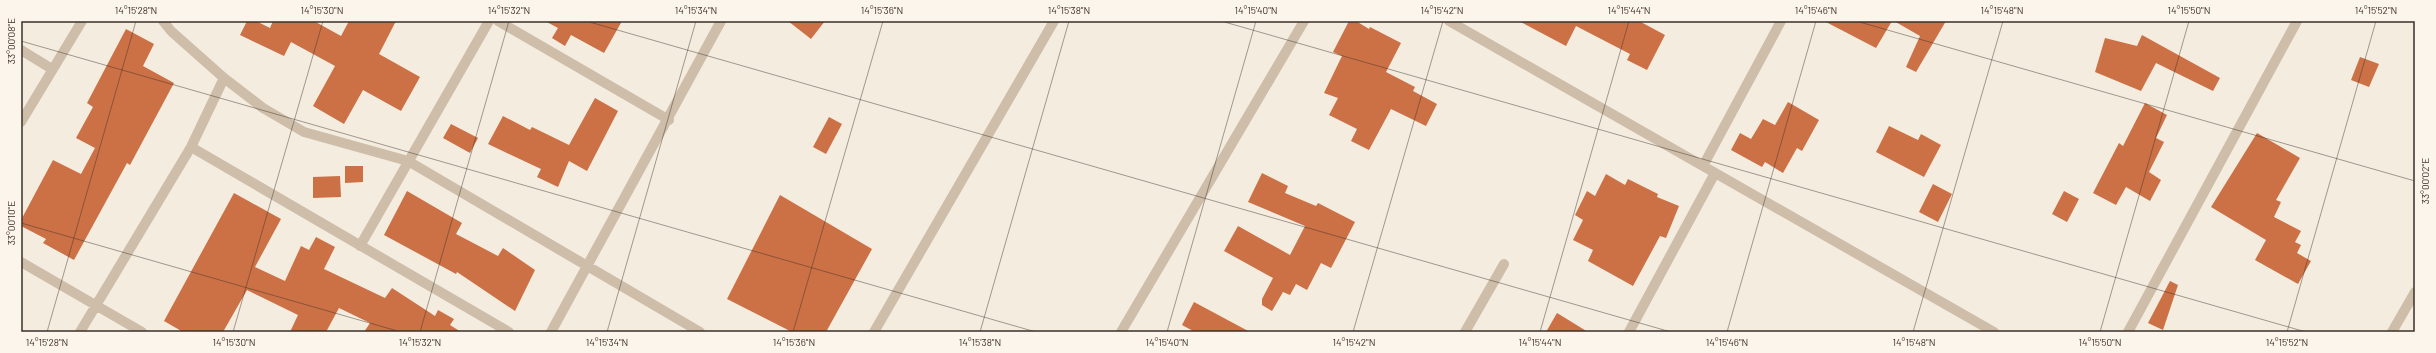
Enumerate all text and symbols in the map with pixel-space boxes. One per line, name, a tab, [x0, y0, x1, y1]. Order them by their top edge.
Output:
text: 14°15'28"N	[115, 4, 157, 16]
text: 14°15'30"N	[301, 4, 343, 16]
text: 14°15'32"N	[488, 4, 530, 16]
text: 14°15'34"N	[675, 4, 717, 16]
text: 14°15'36"N	[861, 4, 903, 16]
text: 14°15'38"N	[1048, 4, 1090, 16]
text: 14°15'40"N	[1234, 4, 1278, 16]
text: 14°15'42"N	[1421, 4, 1463, 16]
text: 14°15'44"N	[1608, 4, 1650, 16]
text: 14°15'46"N	[1795, 4, 1837, 16]
text: 14°15'48"N	[1981, 4, 2023, 16]
text: 14°15'50"N	[2168, 4, 2210, 16]
text: 14°15'52"N	[2355, 4, 2397, 16]
text: 33°00'08"E	[5, 18, 17, 64]
text: 33°00'02"E	[2419, 158, 2431, 204]
text: 33°00'10"E	[5, 201, 17, 245]
text: 14°15'28"N	[26, 336, 68, 348]
text: 14°15'30"N	[213, 336, 255, 348]
text: 14°15'32"N	[399, 336, 441, 348]
text: 14°15'34"N	[586, 336, 628, 348]
text: 14°15'36"N	[773, 336, 815, 348]
text: 14°15'38"N	[959, 336, 1001, 348]
text: 14°15'40"N	[1145, 336, 1189, 348]
text: 14°15'42"N	[1333, 336, 1375, 348]
text: 14°15'44"N	[1519, 336, 1561, 348]
text: 14°15'46"N	[1706, 336, 1748, 348]
text: 14°15'48"N	[1893, 336, 1935, 348]
text: 14°15'50"N	[2079, 336, 2121, 348]
text: 14°15'52"N	[2266, 336, 2308, 348]

